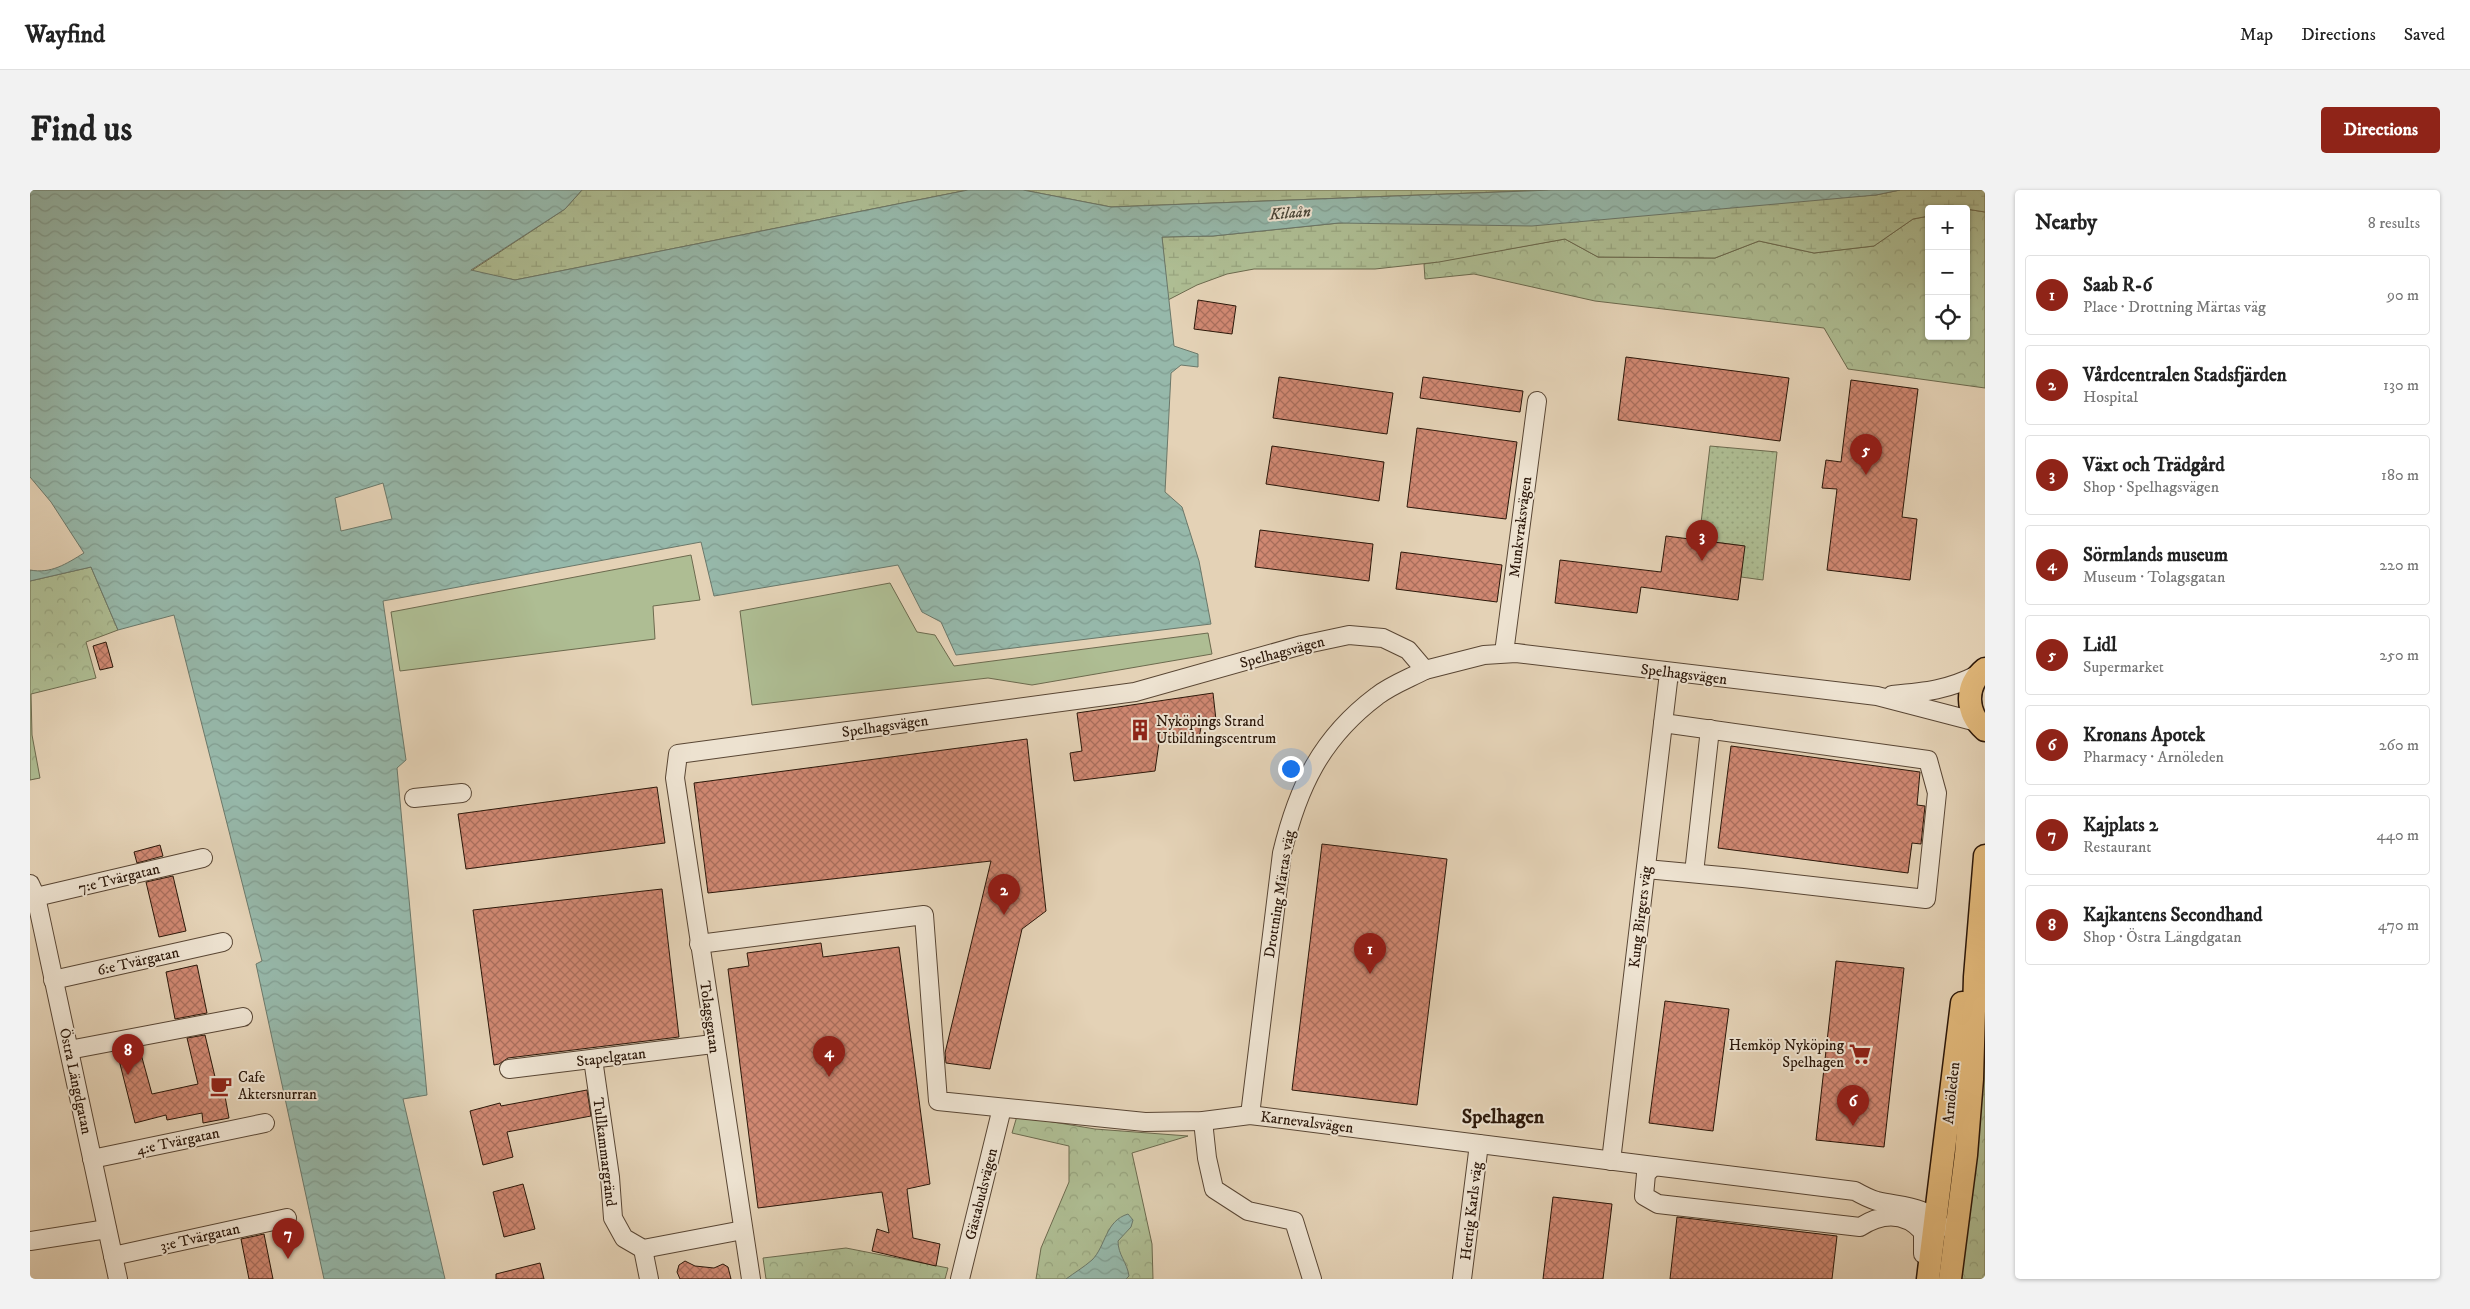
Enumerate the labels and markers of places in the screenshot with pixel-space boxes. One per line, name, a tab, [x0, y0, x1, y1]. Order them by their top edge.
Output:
pin: 5	[1850, 434, 1882, 475]
pin: 3	[1686, 520, 1718, 561]
place label: Nyköpings Strand Utbildningscentrum	[1156, 712, 1276, 748]
building icon: Nyköpings Strand Utbildningscentrum	[1127, 717, 1153, 743]
pin: 2	[988, 874, 1020, 915]
pin: 1	[1354, 933, 1386, 974]
pin: 8	[112, 1034, 144, 1075]
pin: 4	[813, 1036, 845, 1077]
place label: Hemköp Nyköping Spelhagen	[1729, 1036, 1845, 1072]
supermarket icon: Hemköp Nyköping Spelhagen	[1847, 1041, 1873, 1067]
place label: Cafe Aktersnurran	[238, 1068, 317, 1104]
cafe icon: Cafe Aktersnurran	[208, 1073, 234, 1099]
pin: 6	[1837, 1085, 1869, 1126]
pin: 7	[272, 1218, 304, 1259]

